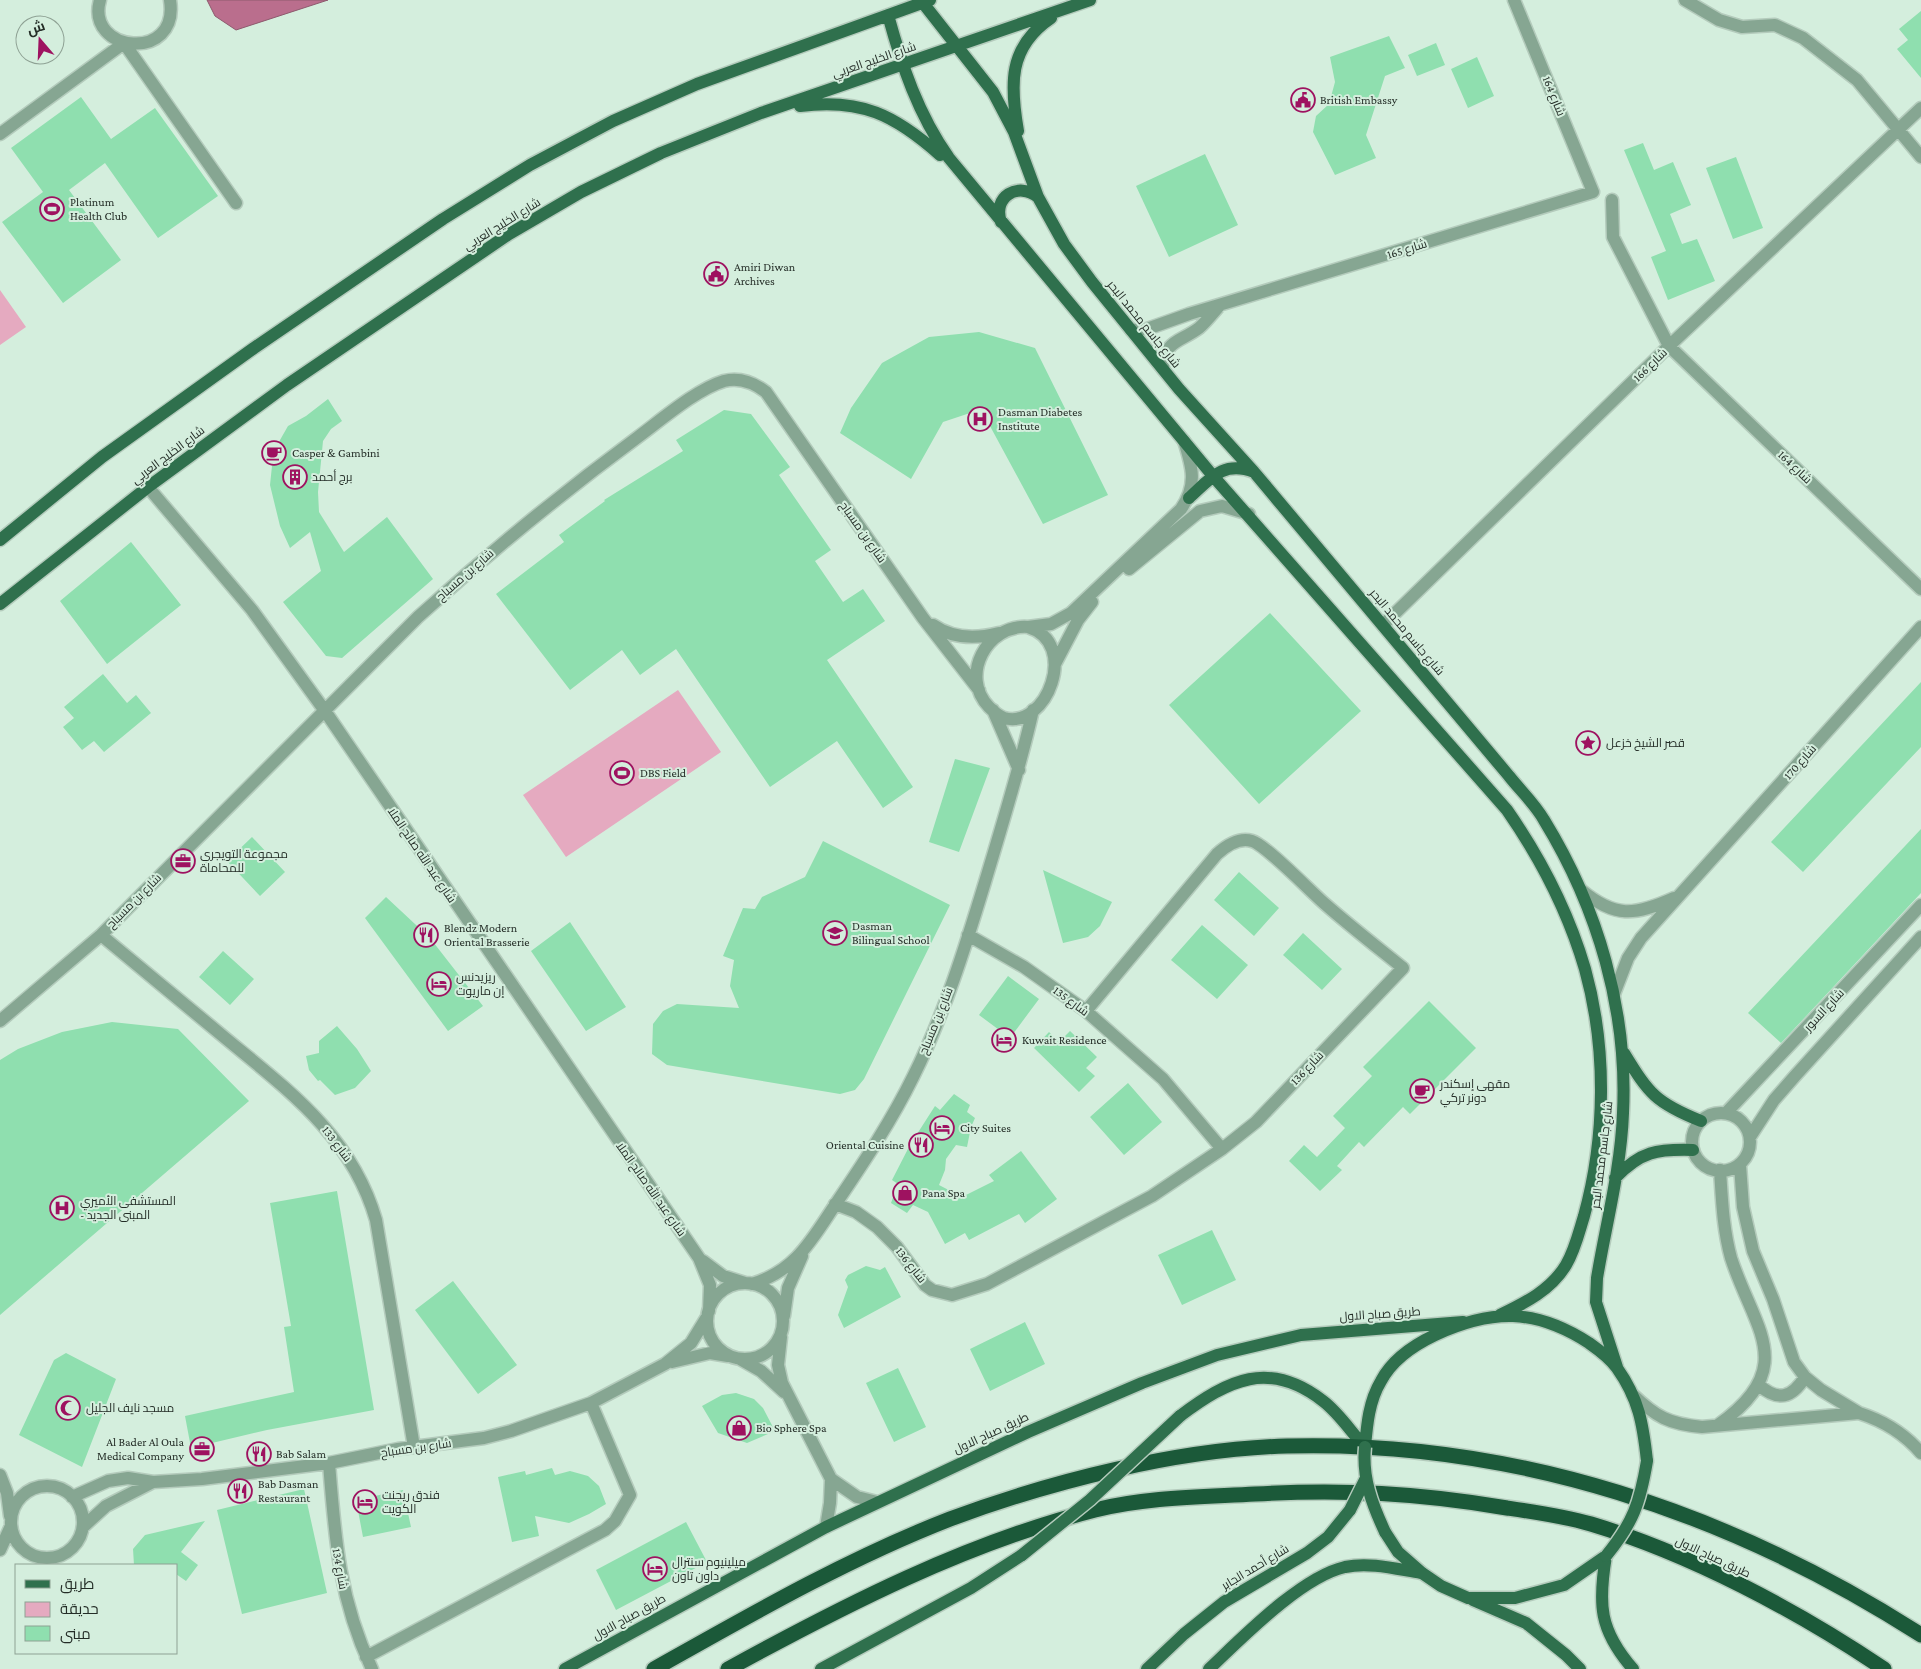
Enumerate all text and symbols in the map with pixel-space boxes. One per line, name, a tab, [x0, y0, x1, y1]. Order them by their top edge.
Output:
north arrow	[15, 15, 65, 65]
text: ش	[25, 17, 47, 39]
street label: شارع الخليج العربي	[830, 39, 919, 84]
street label: شارع 164	[1539, 74, 1568, 118]
public building icon: British Embassy	[1290, 87, 1316, 113]
place label: British Embassy	[1320, 93, 1398, 107]
place label: Platinum Health Club	[70, 195, 127, 223]
street label: شارع الخليج العربي	[461, 195, 545, 256]
sports icon: Platinum Health Club	[39, 196, 65, 222]
street label: شارع 165	[1385, 236, 1429, 263]
place label: Amiri Diwan Archives	[734, 260, 796, 288]
public building icon: Amiri Diwan Archives	[703, 261, 729, 287]
street label: شارع جاسم محمد البحر	[1103, 277, 1184, 371]
street label: شارع 166	[1630, 345, 1671, 385]
place label: Dasman Diabetes Institute	[998, 405, 1082, 433]
hospital icon: Dasman Diabetes Institute	[967, 406, 993, 432]
street label: شارع الخليج العربي	[129, 423, 209, 489]
cafe icon: Casper & Gambini	[261, 440, 287, 466]
place label: Casper & Gambini	[292, 446, 380, 460]
street label: شارع 164	[1774, 447, 1815, 487]
building icon: برج أحمد	[282, 464, 308, 490]
place label: برج أحمد	[312, 469, 352, 485]
street label: شارع بن مسباح	[836, 499, 889, 566]
street label: شارع بن مسباح	[433, 546, 497, 604]
street label: شارع جاسم محمد البحر	[1365, 585, 1447, 679]
place icon: قصر الشيخ خزعل	[1575, 730, 1601, 756]
place label: قصر الشيخ خزعل	[1606, 736, 1685, 751]
street label: شارع 170	[1781, 742, 1820, 783]
sports icon: DBS Field	[609, 760, 635, 786]
place label: DBS Field	[640, 766, 687, 780]
street label: شارع عبد الله صالح الملا	[384, 804, 460, 906]
place label: مجموعة التويجري للمحاماة	[200, 847, 288, 875]
office icon: مجموعة التويجري للمحاماة	[170, 848, 196, 874]
street label: شارع بن مسباح	[104, 871, 165, 932]
place label: Dasman Bilingual School	[852, 919, 930, 947]
school or university icon: Dasman Bilingual School	[822, 920, 848, 946]
place label: Blendz Modern Oriental Brasserie	[444, 921, 530, 949]
restaurant icon: Blendz Modern Oriental Brasserie	[413, 922, 439, 948]
place label: ريزيدنس إن ماريوت	[456, 970, 504, 998]
hotel icon: ريزيدنس إن ماريوت	[426, 971, 452, 997]
street label: شارع 135	[1050, 983, 1092, 1020]
street label: شارع بن مسباح	[916, 985, 957, 1057]
street label: شارع السور	[1800, 986, 1848, 1035]
hotel icon: Kuwait Residence	[991, 1027, 1017, 1053]
place label: Kuwait Residence	[1022, 1033, 1107, 1047]
street label: شارع 136	[1288, 1048, 1327, 1088]
place label: مقهى إسكندر دونر تركي	[1439, 1077, 1510, 1108]
cafe icon: مقهى إسكندر دونر تركي	[1409, 1078, 1435, 1104]
street label: شارع جاسم محمد البحر	[1588, 1100, 1617, 1211]
hotel icon: City Suites	[929, 1115, 955, 1141]
place label: City Suites	[960, 1121, 1011, 1135]
street label: شارع 133	[318, 1123, 355, 1165]
restaurant icon: Oriental Cuisine	[908, 1132, 934, 1158]
place label: Oriental Cuisine	[826, 1138, 904, 1152]
street label: شارع عبد الله صالح الملا	[612, 1139, 690, 1240]
shop icon: Pana Spa	[892, 1180, 918, 1206]
place label: Pana Spa	[922, 1186, 966, 1200]
place label: المستشفى الأميري - المبنى الجديد	[80, 1194, 176, 1222]
hospital icon: المستشفى الأميري - المبنى الجديد	[49, 1195, 75, 1221]
street label: شارع 136	[892, 1244, 929, 1286]
street label: طريق صباح الاول	[1339, 1304, 1421, 1325]
mosque icon: مسجد نايف الجليل	[55, 1395, 81, 1421]
place label: مسجد نايف الجليل	[86, 1401, 174, 1415]
street label: طريق صباح الاول	[951, 1409, 1031, 1457]
shop icon: Bio Sphere Spa	[726, 1415, 752, 1441]
place label: Bio Sphere Spa	[756, 1421, 827, 1435]
place label: Al Bader Al Oula Medical Company	[97, 1435, 184, 1463]
office icon: Al Bader Al Oula Medical Company	[189, 1436, 215, 1462]
street label: شارع بن مسباح	[380, 1436, 453, 1461]
restaurant icon: Bab Salam	[246, 1441, 272, 1467]
place label: Bab Salam	[276, 1447, 326, 1461]
place label: Bab Dasman Restaurant	[258, 1477, 319, 1505]
restaurant icon: Bab Dasman Restaurant	[227, 1478, 253, 1504]
place label: فندق ريجنت الكويت	[382, 1488, 440, 1516]
hotel icon: فندق ريجنت الكويت	[352, 1489, 378, 1515]
street label: طريق صباح الاول	[1673, 1533, 1753, 1581]
street label: شارع أحمد الجابر	[1217, 1540, 1292, 1594]
street label: شارع 134	[329, 1547, 350, 1591]
place label: ميلينيوم سنترال داون تاون	[672, 1555, 746, 1583]
hotel icon: ميلينيوم سنترال داون تاون	[642, 1556, 668, 1582]
legend	[15, 1564, 178, 1654]
text: طريق	[60, 1576, 94, 1594]
street label: طريق صباح الاول	[590, 1591, 668, 1644]
text: حديقة	[60, 1601, 99, 1617]
text: مبنى	[60, 1626, 91, 1644]

